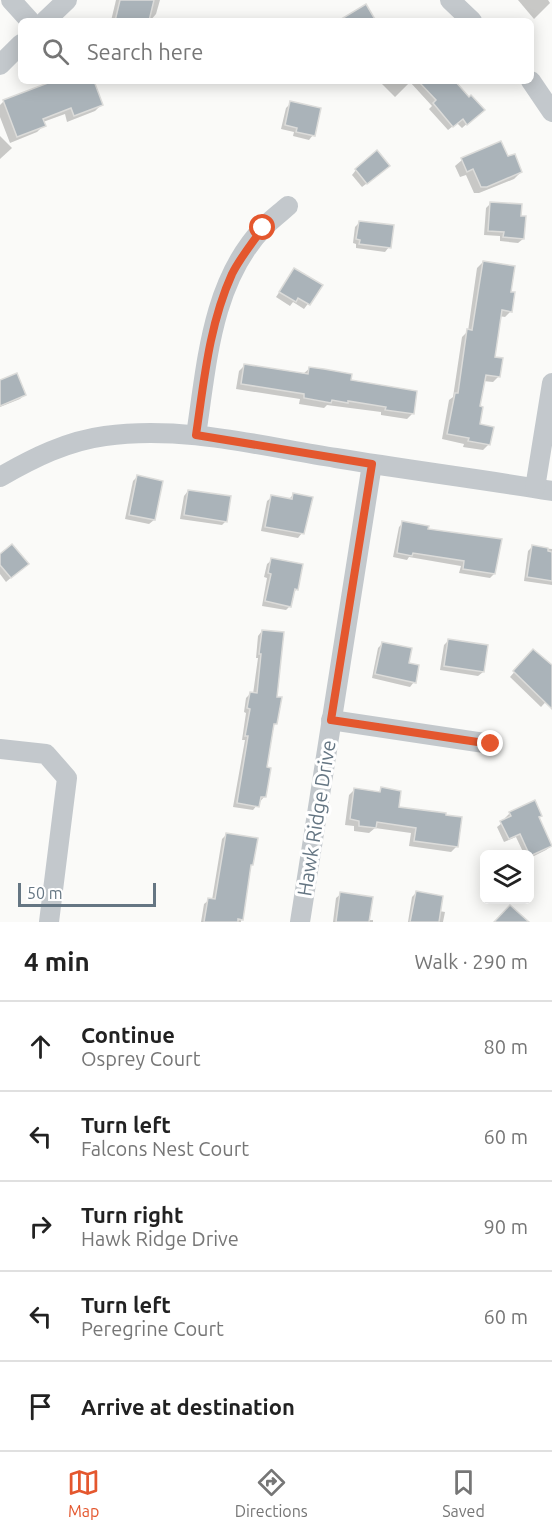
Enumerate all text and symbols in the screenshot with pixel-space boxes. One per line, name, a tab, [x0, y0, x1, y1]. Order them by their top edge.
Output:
search box	[18, 18, 534, 84]
icon: search	[39, 35, 72, 68]
text: Search here	[87, 39, 203, 64]
route start	[249, 214, 275, 240]
route end	[477, 730, 503, 756]
street label: Hawk Ridge Drive	[292, 738, 340, 898]
map controls	[480, 850, 534, 904]
button: layers	[480, 850, 534, 904]
scale bar	[18, 880, 156, 908]
text: 50 m	[27, 884, 63, 902]
text: 4 min	[24, 947, 90, 976]
text: Walk · 290 m	[415, 950, 528, 973]
text: Continue	[81, 1022, 175, 1047]
icon: ahead	[24, 1030, 57, 1063]
text: 80 m	[484, 1035, 528, 1058]
text: Osprey Court	[81, 1047, 201, 1070]
text: Turn left	[81, 1112, 171, 1137]
icon: left	[24, 1120, 57, 1153]
text: 60 m	[484, 1125, 528, 1148]
text: Falcons Nest Court	[81, 1137, 249, 1160]
text: Turn right	[81, 1202, 183, 1227]
icon: right	[24, 1210, 57, 1243]
text: 90 m	[484, 1215, 528, 1238]
text: Hawk Ridge Drive	[81, 1227, 239, 1250]
text: Turn left	[81, 1292, 171, 1317]
icon: left	[24, 1300, 57, 1333]
text: 60 m	[484, 1305, 528, 1328]
text: Peregrine Court	[81, 1317, 224, 1340]
icon: arrive	[24, 1390, 57, 1423]
text: Arrive at destination	[81, 1394, 295, 1419]
tab: Map	[67, 1466, 100, 1520]
tab: Directions	[235, 1466, 308, 1520]
tab: Saved	[442, 1466, 485, 1520]

